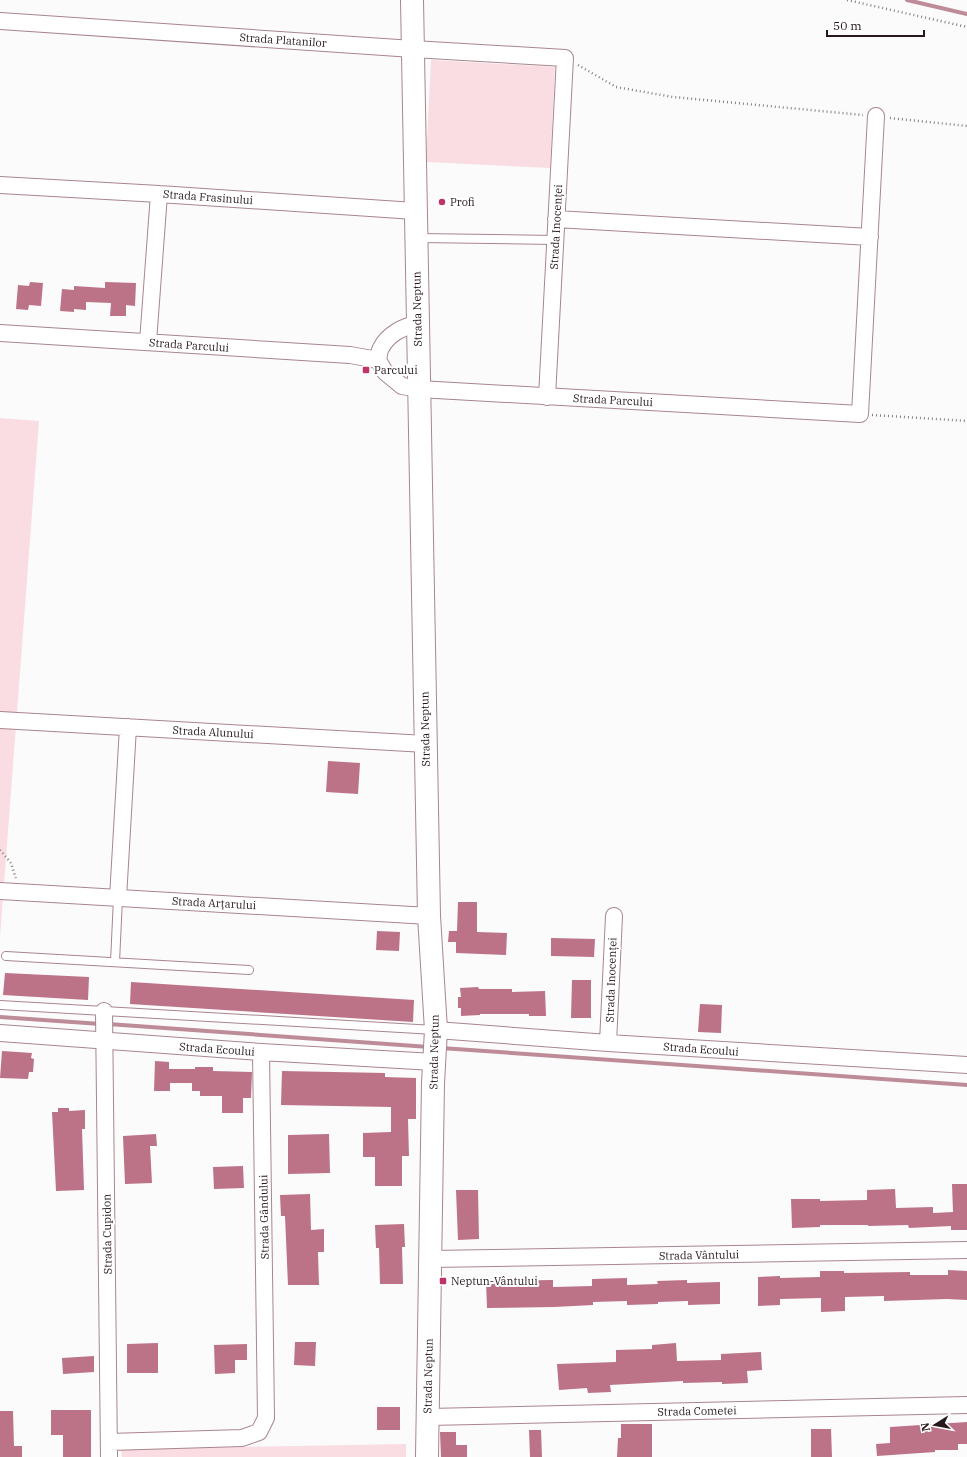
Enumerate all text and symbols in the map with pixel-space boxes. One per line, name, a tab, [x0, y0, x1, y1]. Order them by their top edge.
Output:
scale bar	[827, 12, 924, 38]
text: 50 m	[833, 18, 862, 33]
street label: Strada Platanilor	[239, 30, 327, 50]
street label: Strada Inocenței	[547, 183, 566, 270]
street label: Strada Frasinului	[163, 187, 254, 207]
place label: Profi	[450, 195, 475, 209]
marker: Profi	[437, 197, 447, 207]
street label: Strada Neptun	[409, 271, 425, 347]
street label: Strada Parcului	[149, 335, 230, 355]
place label: Parcului	[374, 363, 418, 377]
marker: Parcului	[361, 365, 371, 375]
street label: Strada Parcului	[573, 391, 654, 409]
street label: Strada Neptun	[417, 691, 433, 767]
street label: Strada Alunului	[172, 723, 255, 741]
street label: Strada Arțarului	[171, 894, 257, 913]
street label: Strada Inocenței	[603, 937, 621, 1023]
street label: Strada Neptun	[426, 1014, 442, 1090]
street label: Strada Ecoului	[179, 1039, 256, 1059]
street label: Strada Ecoului	[663, 1039, 740, 1059]
street label: Strada Gândului	[256, 1174, 272, 1259]
street label: Strada Cupidon	[99, 1194, 115, 1274]
street label: Strada Vântului	[659, 1247, 740, 1263]
place label: Neptun-Vântului	[451, 1274, 538, 1288]
marker: Neptun-Vântului	[438, 1276, 448, 1286]
street label: Strada Neptun	[420, 1338, 436, 1414]
street label: Strada Cometei	[657, 1403, 737, 1419]
north arrow	[915, 1405, 955, 1445]
text: N	[917, 1421, 933, 1433]

